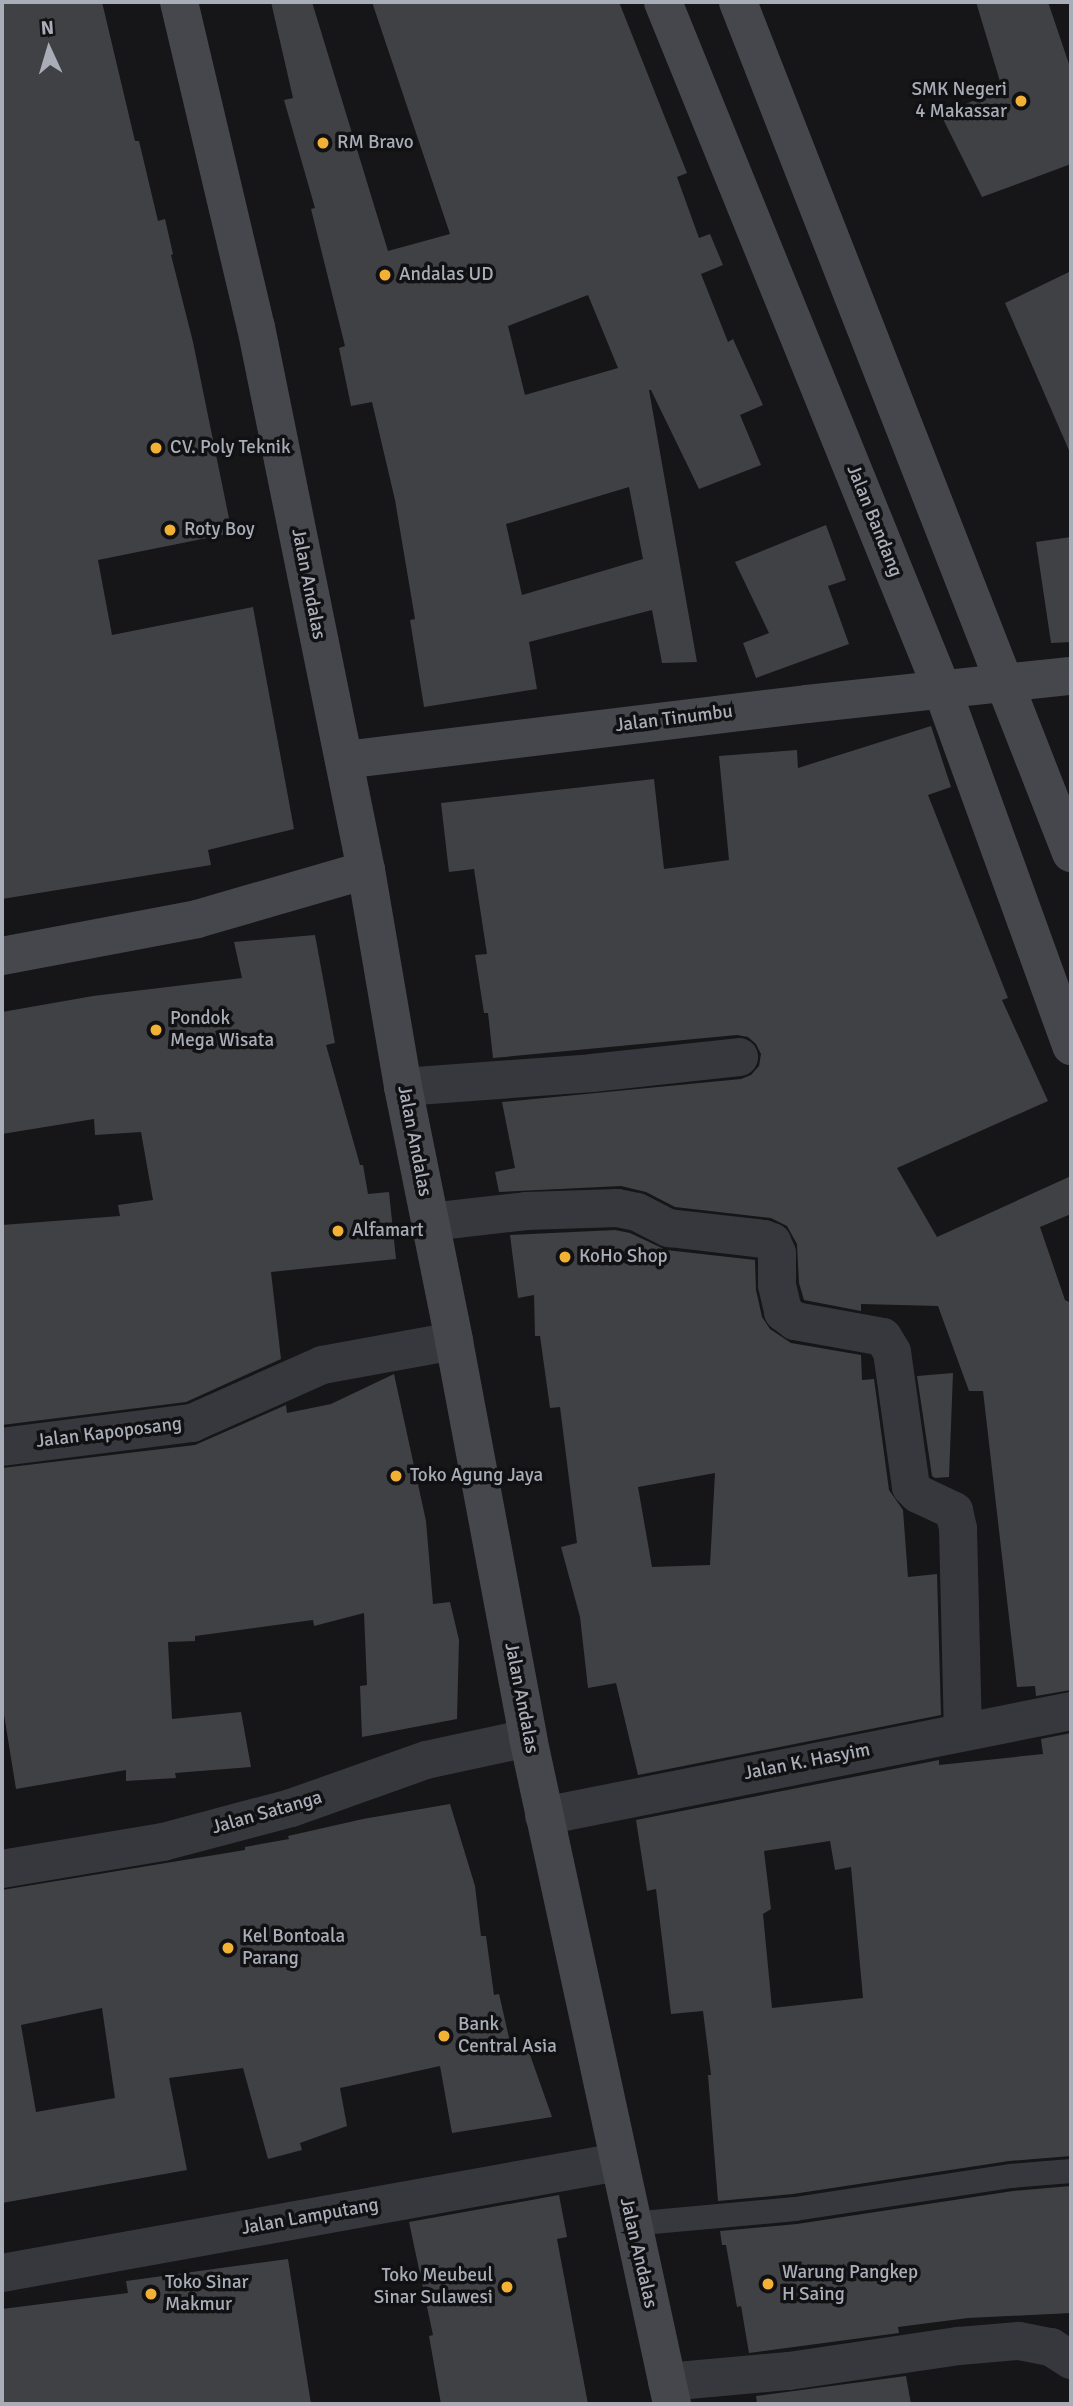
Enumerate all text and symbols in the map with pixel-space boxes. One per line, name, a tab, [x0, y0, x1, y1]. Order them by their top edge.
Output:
north arrow	[14, 14, 84, 84]
text: N	[40, 16, 55, 40]
place label: SMK Negeri 4 Makassar	[911, 79, 1007, 123]
marker: SMK Negeri 4 Makassar	[1013, 93, 1029, 109]
place label: RM Bravo	[337, 132, 414, 154]
marker: RM Bravo	[315, 135, 331, 151]
place label: Andalas UD	[399, 264, 493, 286]
marker: Andalas UD	[377, 267, 393, 283]
place label: CV. Poly Teknik	[170, 437, 290, 459]
marker: CV. Poly Teknik	[148, 440, 164, 456]
street label: Jalan Bandang	[841, 462, 907, 580]
place label: Roty Boy	[184, 519, 255, 541]
marker: Roty Boy	[162, 522, 178, 538]
street label: Jalan Andalas	[286, 527, 330, 641]
street label: Jalan Tinumbu	[614, 700, 734, 738]
place label: Pondok Mega Wisata	[170, 1008, 274, 1052]
marker: Pondok Mega Wisata	[148, 1022, 164, 1038]
street label: Jalan Andalas	[392, 1084, 436, 1198]
place label: Alfamart	[352, 1220, 424, 1242]
marker: Alfamart	[330, 1223, 346, 1239]
place label: KoHo Shop	[579, 1246, 668, 1268]
marker: KoHo Shop	[557, 1249, 573, 1265]
street label: Jalan Kapoposang	[35, 1413, 183, 1453]
place label: Toko Agung Jaya	[410, 1465, 543, 1487]
marker: Toko Agung Jaya	[388, 1468, 404, 1484]
street label: Jalan Andalas	[499, 1641, 543, 1755]
street label: Jalan K. Hasyim	[742, 1739, 872, 1785]
street label: Jalan Satanga	[209, 1786, 325, 1840]
place label: Kel Bontoala Parang	[242, 1926, 345, 1970]
marker: Kel Bontoala Parang	[220, 1940, 236, 1956]
place label: Bank Central Asia	[458, 2014, 557, 2058]
marker: Bank Central Asia	[436, 2028, 452, 2044]
street label: Jalan Lamputang	[240, 2194, 380, 2240]
street label: Jalan Andalas	[614, 2196, 662, 2310]
place label: Warung Pangkep H Saing	[782, 2262, 918, 2306]
place label: Toko Meubeul Sinar Sulawesi	[374, 2265, 493, 2309]
place label: Toko Sinar Makmur	[165, 2272, 249, 2316]
marker: Warung Pangkep H Saing	[760, 2276, 776, 2292]
marker: Toko Meubeul Sinar Sulawesi	[499, 2279, 515, 2295]
marker: Toko Sinar Makmur	[143, 2286, 159, 2302]

